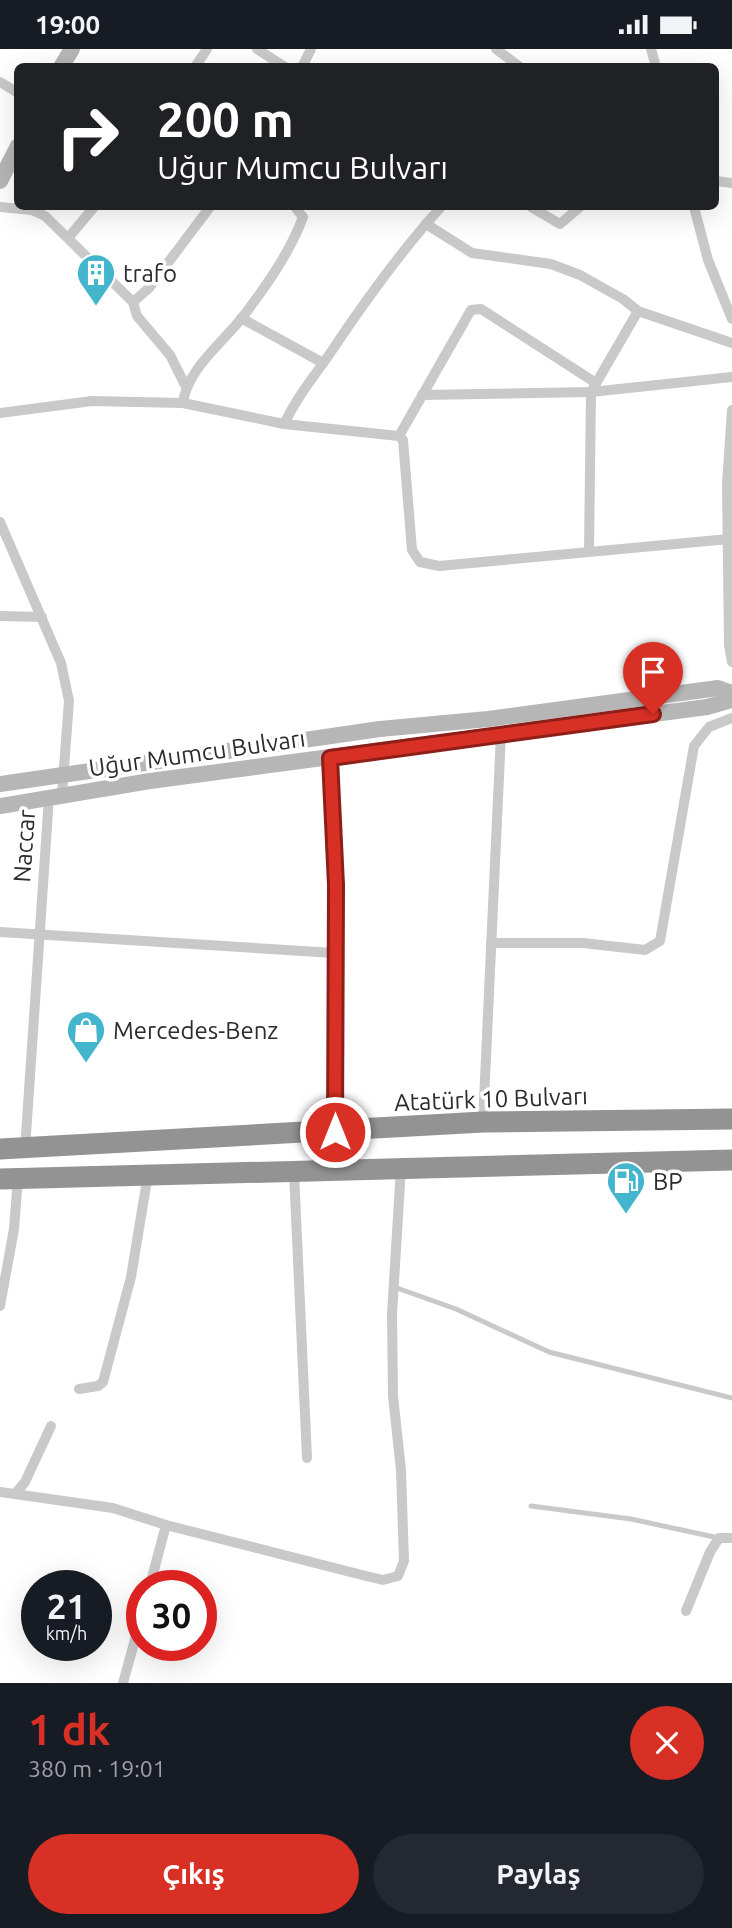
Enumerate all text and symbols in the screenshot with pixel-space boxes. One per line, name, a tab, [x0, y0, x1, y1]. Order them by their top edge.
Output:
text: 19:00	[35, 10, 100, 39]
icon: right	[42, 91, 133, 182]
text: 200 m	[157, 91, 294, 146]
text: Uğur Mumcu Bulvarı	[157, 149, 448, 185]
building icon: trafo	[75, 252, 117, 307]
place label: trafo	[123, 260, 177, 287]
pin	[623, 642, 683, 714]
icon: arrive	[634, 653, 672, 691]
street label: Uğur Mumcu Bulvarı	[87, 724, 307, 782]
street label: Naccar	[8, 809, 40, 883]
shop icon: Mercedes-Benz	[65, 1009, 107, 1064]
place label: Mercedes-Benz	[113, 1017, 278, 1044]
street label: Atatürk 10 Bulvarı	[394, 1082, 588, 1116]
position arrow	[298, 1095, 372, 1169]
fuel station icon: BP	[605, 1160, 647, 1215]
place label: BP	[653, 1168, 683, 1195]
speed limit sign: 30	[126, 1570, 217, 1661]
text: 21	[47, 1586, 86, 1626]
text: km/h	[46, 1623, 87, 1643]
text: 1 dk	[28, 1706, 110, 1753]
button: close	[630, 1706, 704, 1780]
text: 380 m · 19:01	[28, 1756, 166, 1781]
button: Çıkış	[28, 1834, 359, 1914]
button: Paylaş	[373, 1834, 704, 1914]

